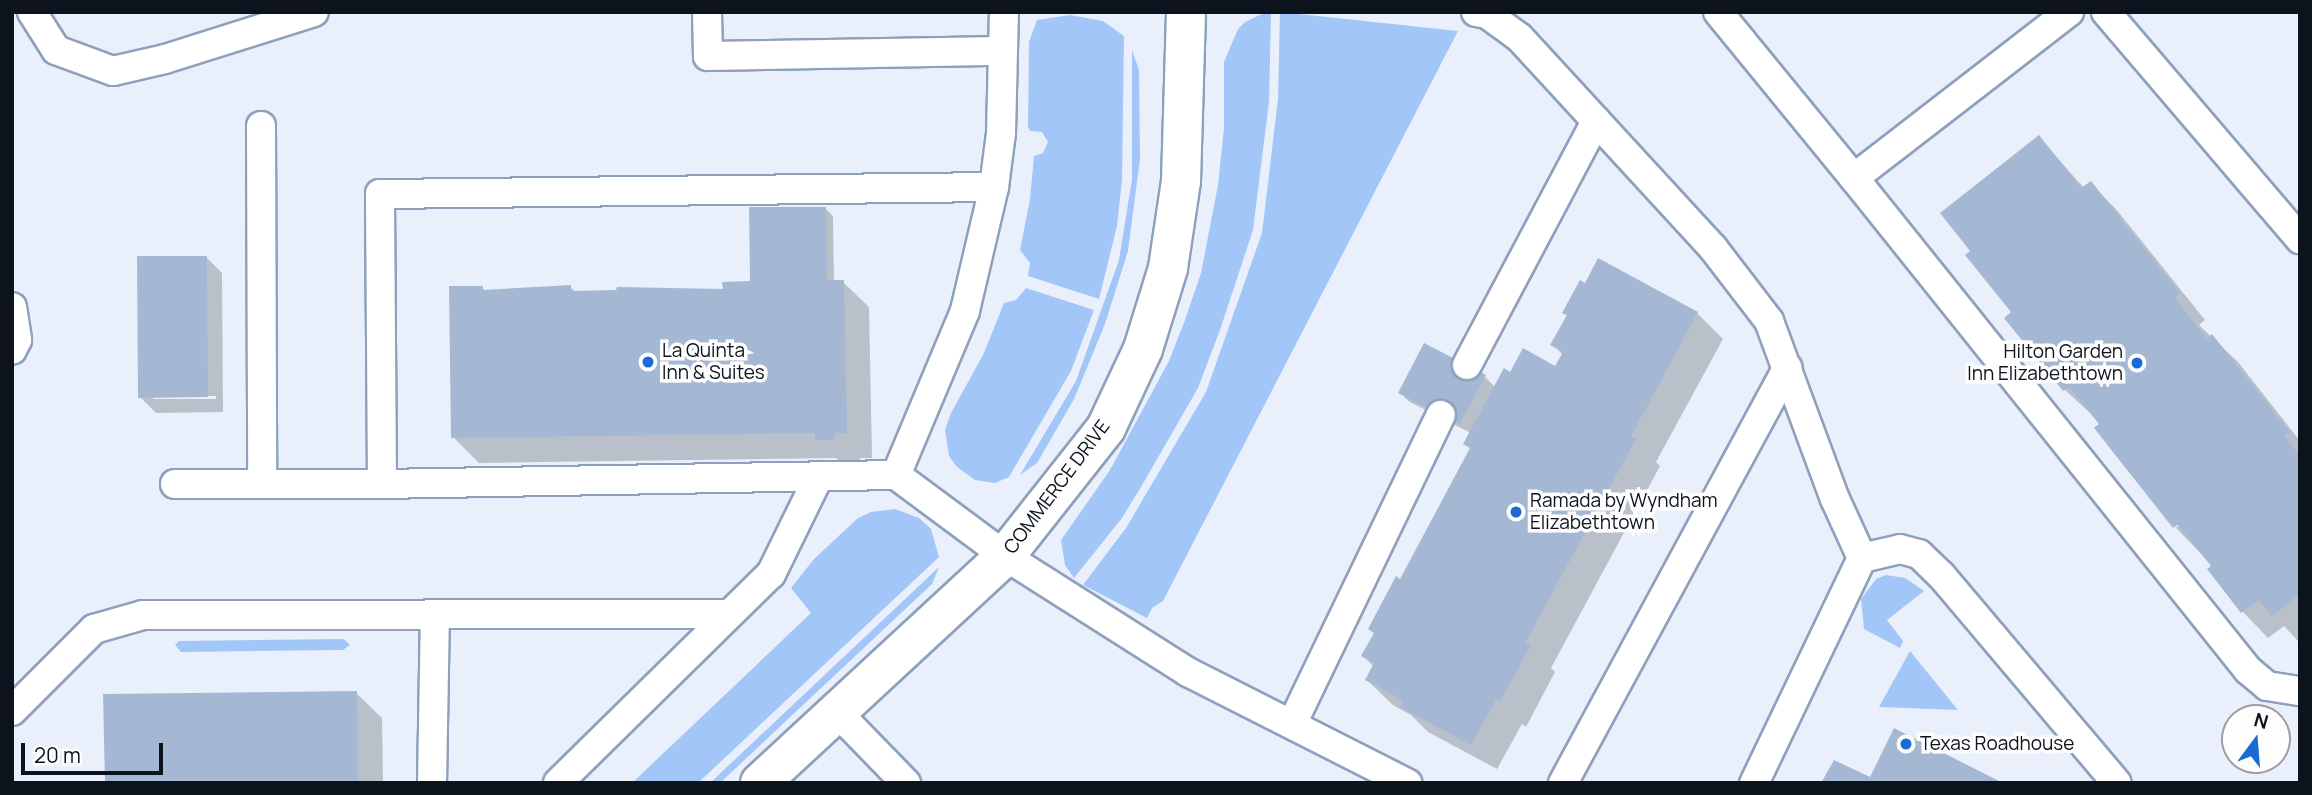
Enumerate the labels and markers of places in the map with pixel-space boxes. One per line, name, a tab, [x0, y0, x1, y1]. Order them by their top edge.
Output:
place label: La Quinta Inn & Suites	[662, 340, 765, 384]
place label: Hilton Garden Inn Elizabethtown	[1967, 341, 2123, 385]
marker: La Quinta Inn & Suites	[640, 354, 656, 370]
marker: Hilton Garden Inn Elizabethtown	[2129, 355, 2145, 371]
place label: Ramada by Wyndham Elizabethtown	[1530, 490, 1718, 534]
marker: Ramada by Wyndham Elizabethtown	[1508, 504, 1524, 520]
place label: Texas Roadhouse	[1920, 733, 2074, 755]
marker: Texas Roadhouse	[1898, 736, 1914, 752]

